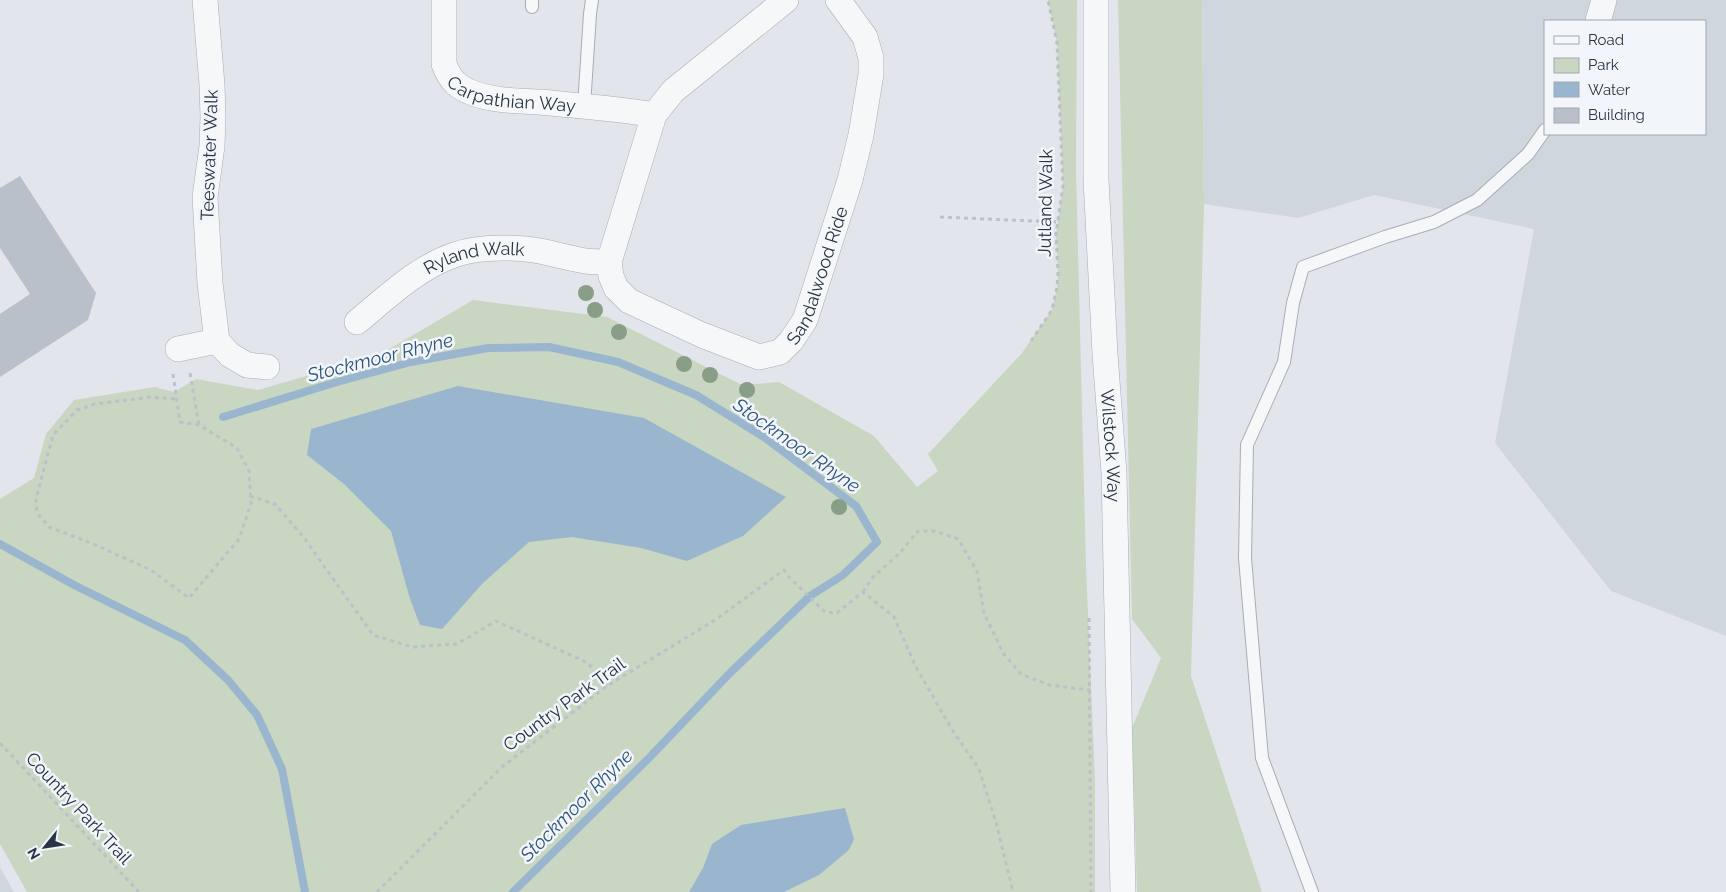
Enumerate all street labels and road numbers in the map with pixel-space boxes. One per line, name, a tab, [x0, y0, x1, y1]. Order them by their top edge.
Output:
street label: Carpathian Way	[443, 71, 577, 116]
street label: Teeswater Walk	[196, 89, 222, 221]
street label: Jutland Walk	[1034, 148, 1056, 257]
street label: Sandalwood Ride	[781, 203, 852, 348]
street label: Ryland Walk	[419, 237, 526, 278]
street label: Wilstock Way	[1097, 388, 1125, 503]
street label: Country Park Trail	[499, 653, 629, 755]
street label: Country Park Trail	[22, 748, 136, 868]

